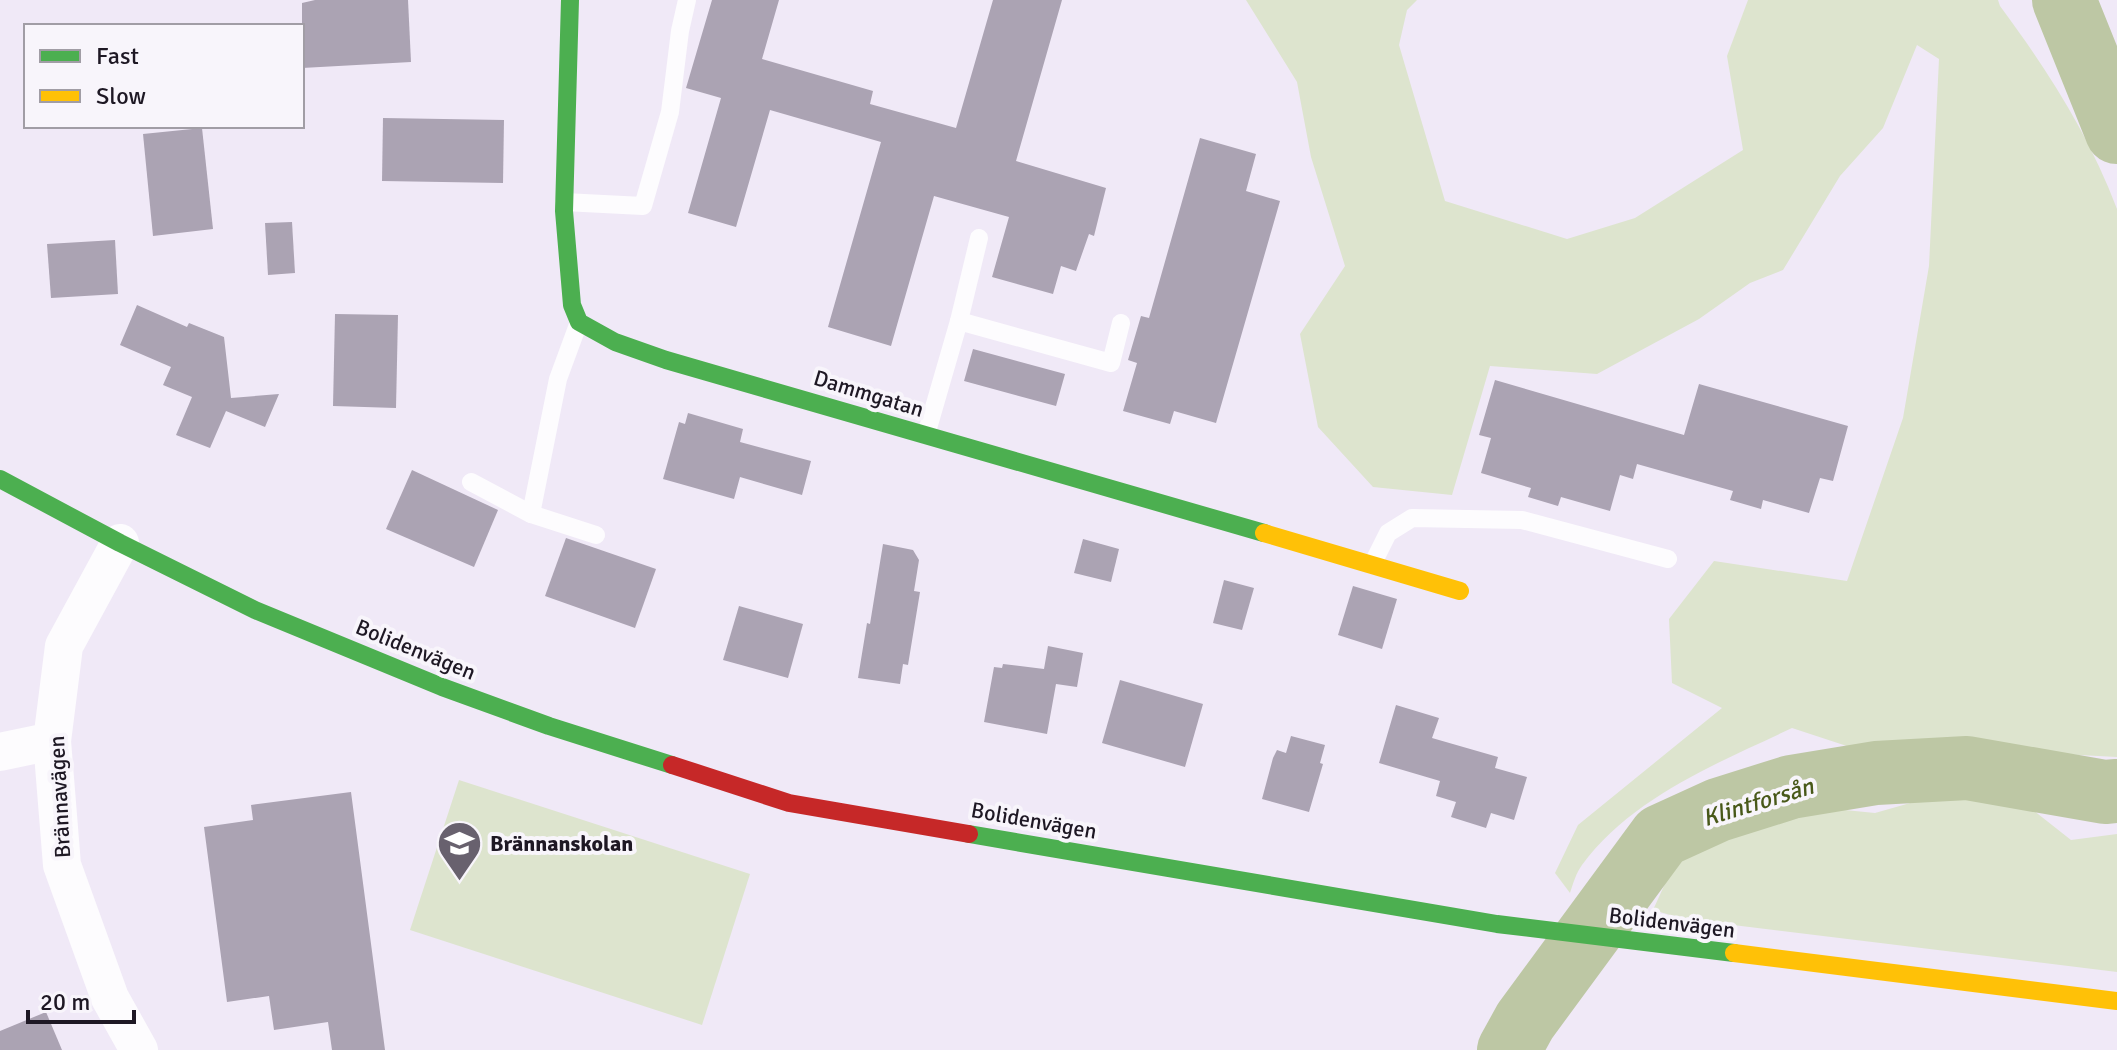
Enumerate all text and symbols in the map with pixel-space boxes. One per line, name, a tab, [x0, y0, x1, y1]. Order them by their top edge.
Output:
legend	[24, 24, 304, 128]
text: Fast	[96, 41, 139, 71]
text: Slow	[96, 81, 146, 111]
street label: Dammgatan	[811, 364, 927, 423]
street label: Bolidenvägen	[352, 613, 480, 686]
street label: Brännavägen	[43, 735, 76, 859]
water label: Klintforsån	[1699, 771, 1818, 833]
street label: Bolidenvägen	[969, 796, 1099, 845]
school or university icon: Brännanskolan	[435, 819, 483, 882]
place label: Brännanskolan	[490, 830, 633, 857]
street label: Bolidenvägen	[1607, 901, 1737, 944]
scale bar	[28, 974, 134, 1024]
text: 20 m	[40, 987, 90, 1017]

